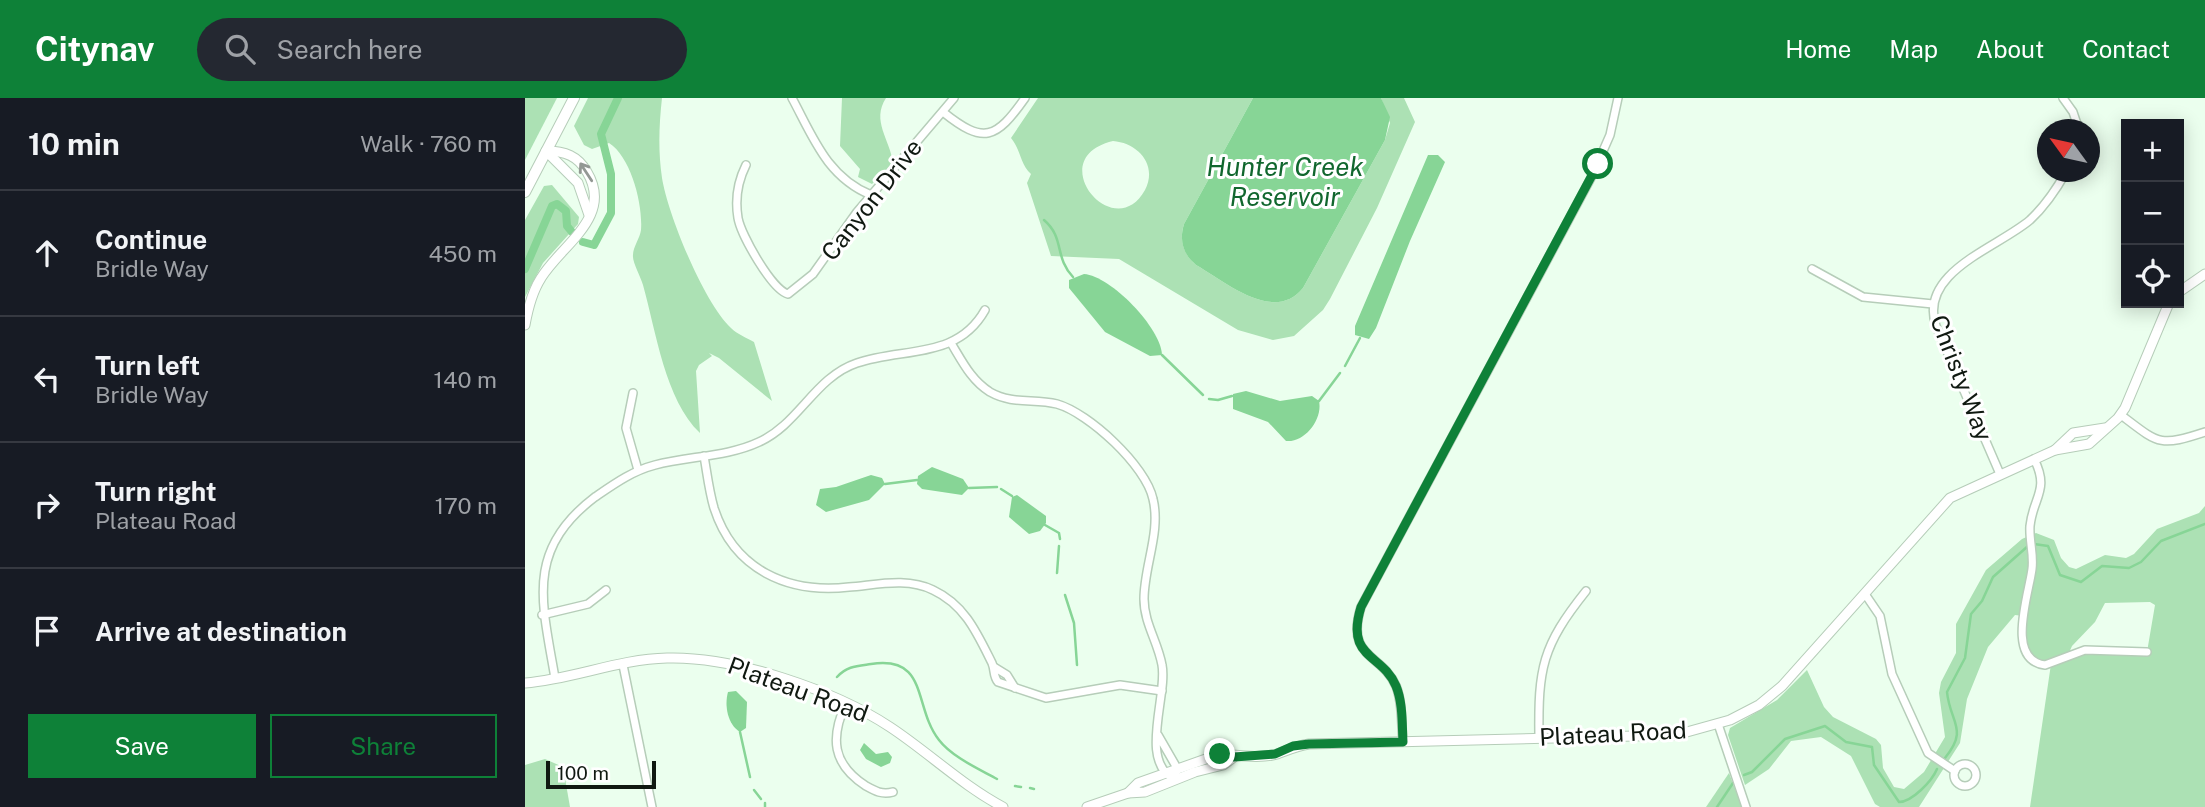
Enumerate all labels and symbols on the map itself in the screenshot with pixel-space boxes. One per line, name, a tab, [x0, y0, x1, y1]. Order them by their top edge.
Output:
north arrow	[2037, 119, 2100, 182]
street label: Canyon Drive	[815, 133, 927, 266]
route start	[1582, 148, 1613, 179]
water label: Hunter Creek Reservoir	[1207, 151, 1363, 212]
one-way arrow	[578, 163, 593, 182]
street label: Christy Way	[1925, 311, 1999, 445]
street label: Plateau Road	[724, 651, 872, 727]
street label: Plateau Road	[1539, 715, 1687, 751]
route end	[1204, 738, 1235, 769]
scale bar	[546, 758, 656, 790]

